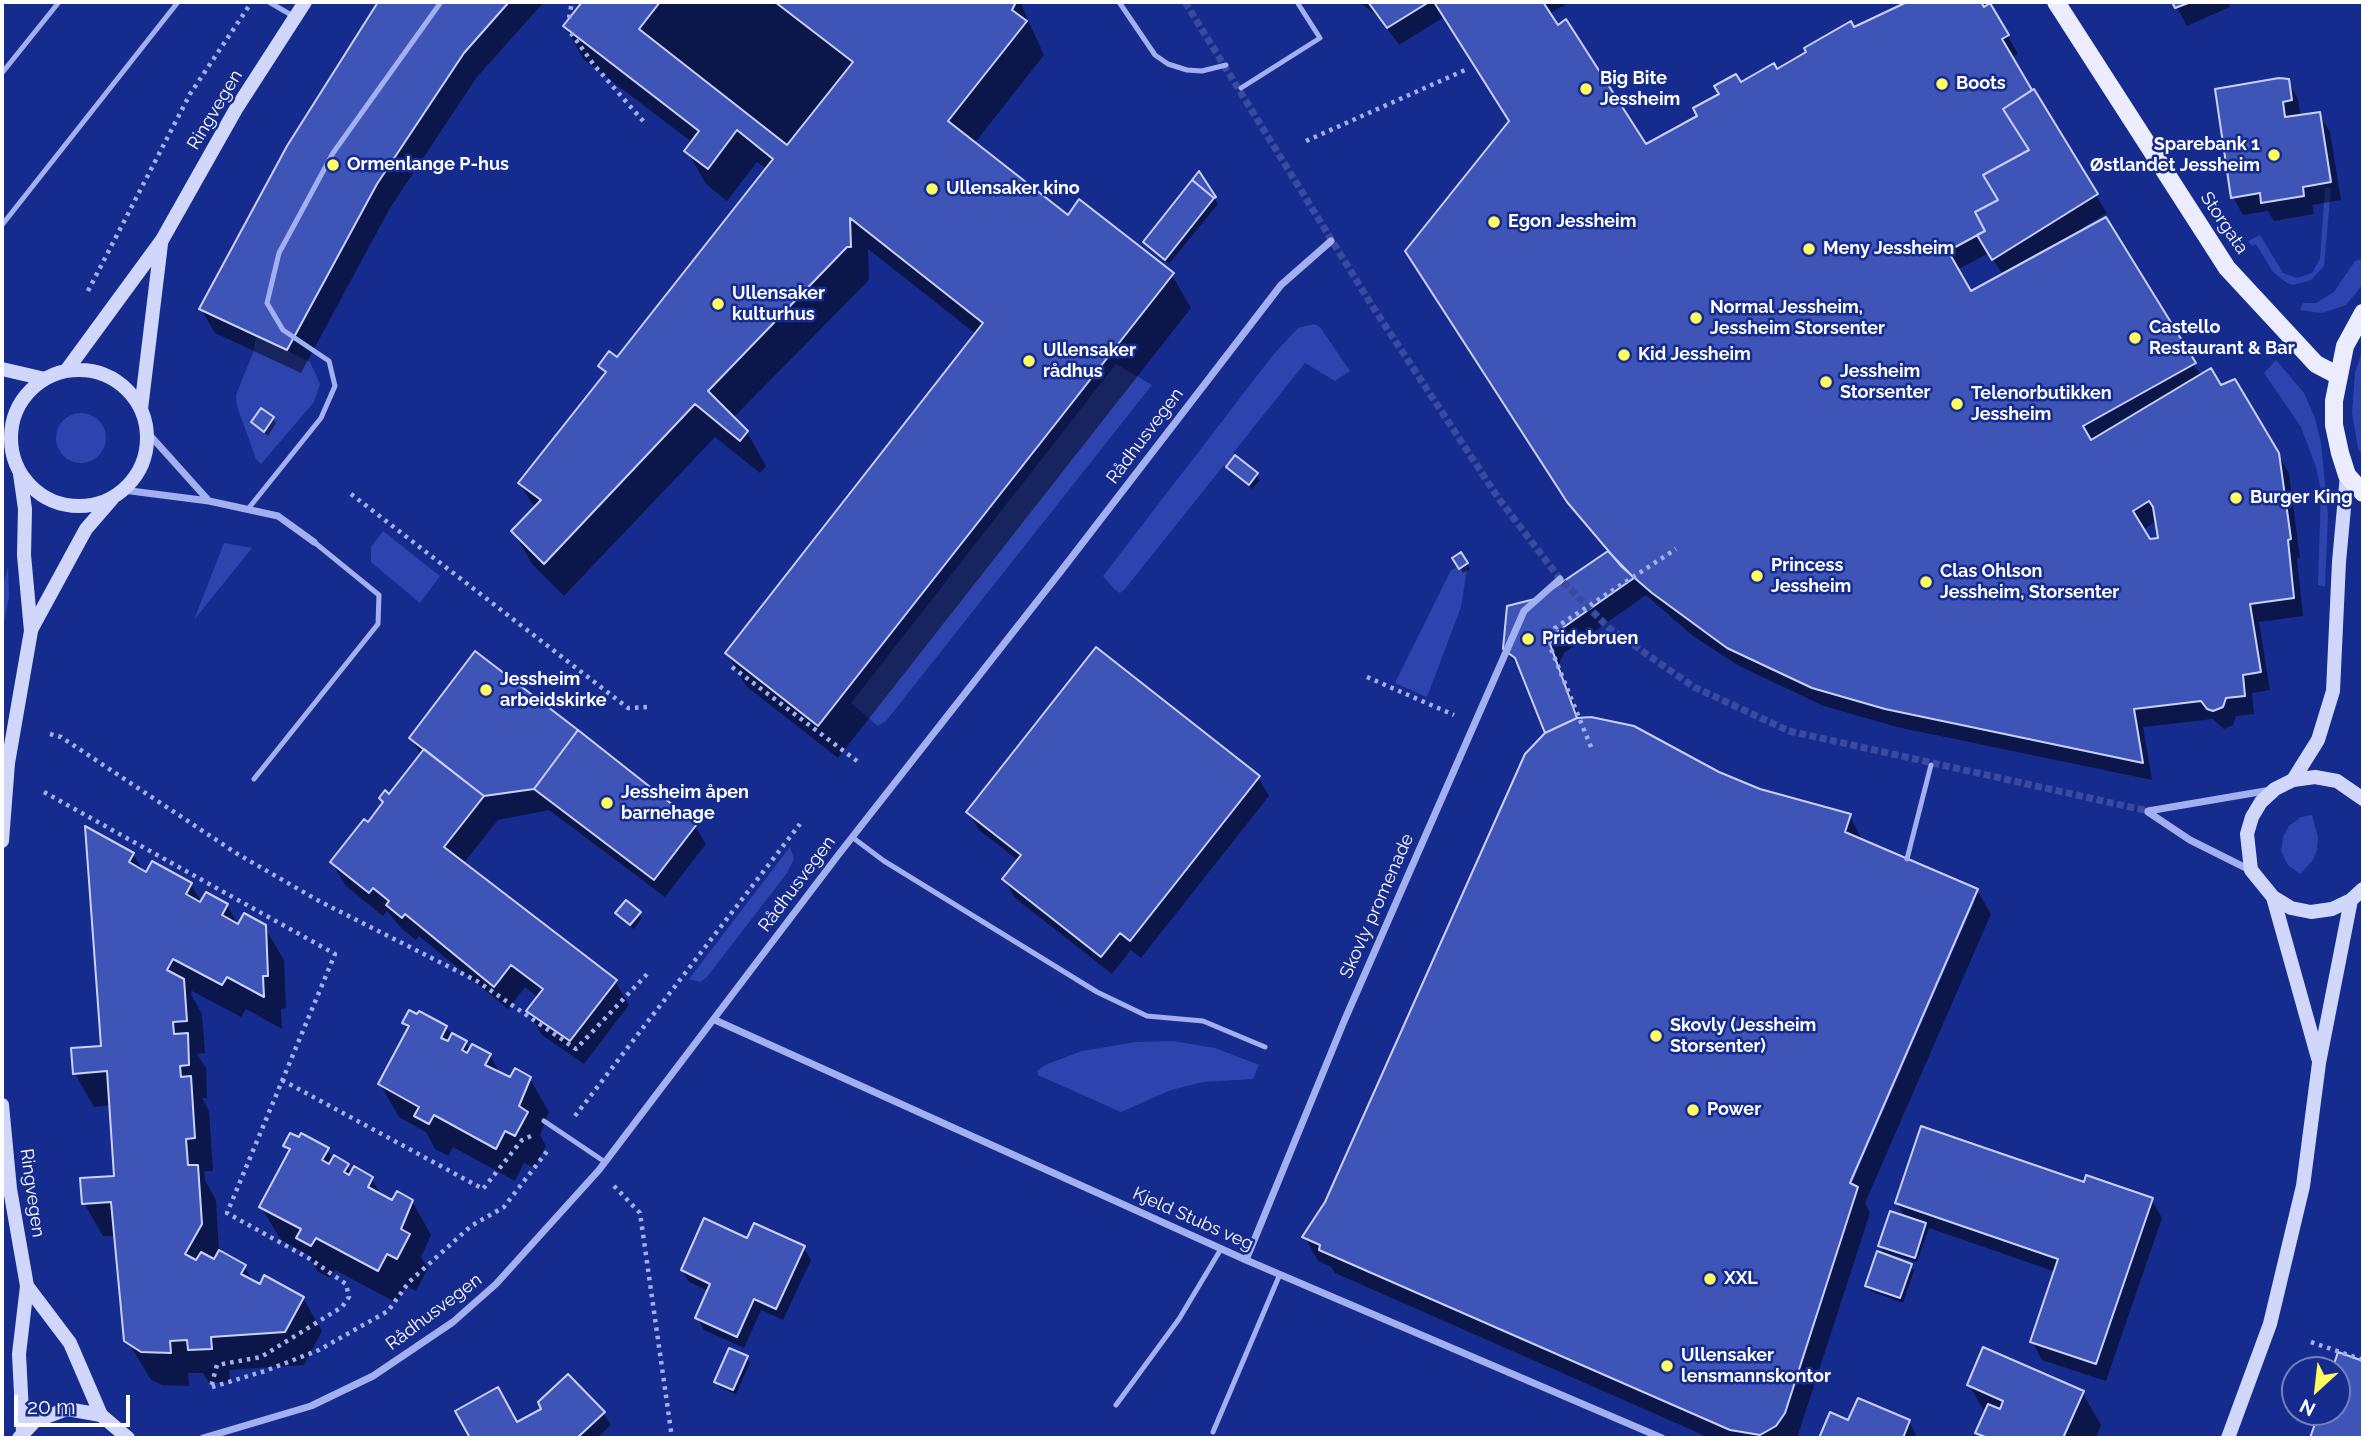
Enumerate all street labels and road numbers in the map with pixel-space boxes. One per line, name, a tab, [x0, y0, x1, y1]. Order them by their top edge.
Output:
street label: Ringvegen	[183, 66, 247, 154]
street label: Storgata	[2195, 188, 2253, 258]
street label: Rådhusvegen	[1102, 384, 1188, 488]
street label: Skovly promenade	[1335, 830, 1419, 982]
street label: Rådhusvegen	[754, 832, 840, 936]
street label: Ringvegen	[15, 1147, 49, 1239]
street label: Kjeld Stubs veg	[1129, 1183, 1257, 1255]
street label: Rådhusvegen	[382, 1269, 486, 1355]

